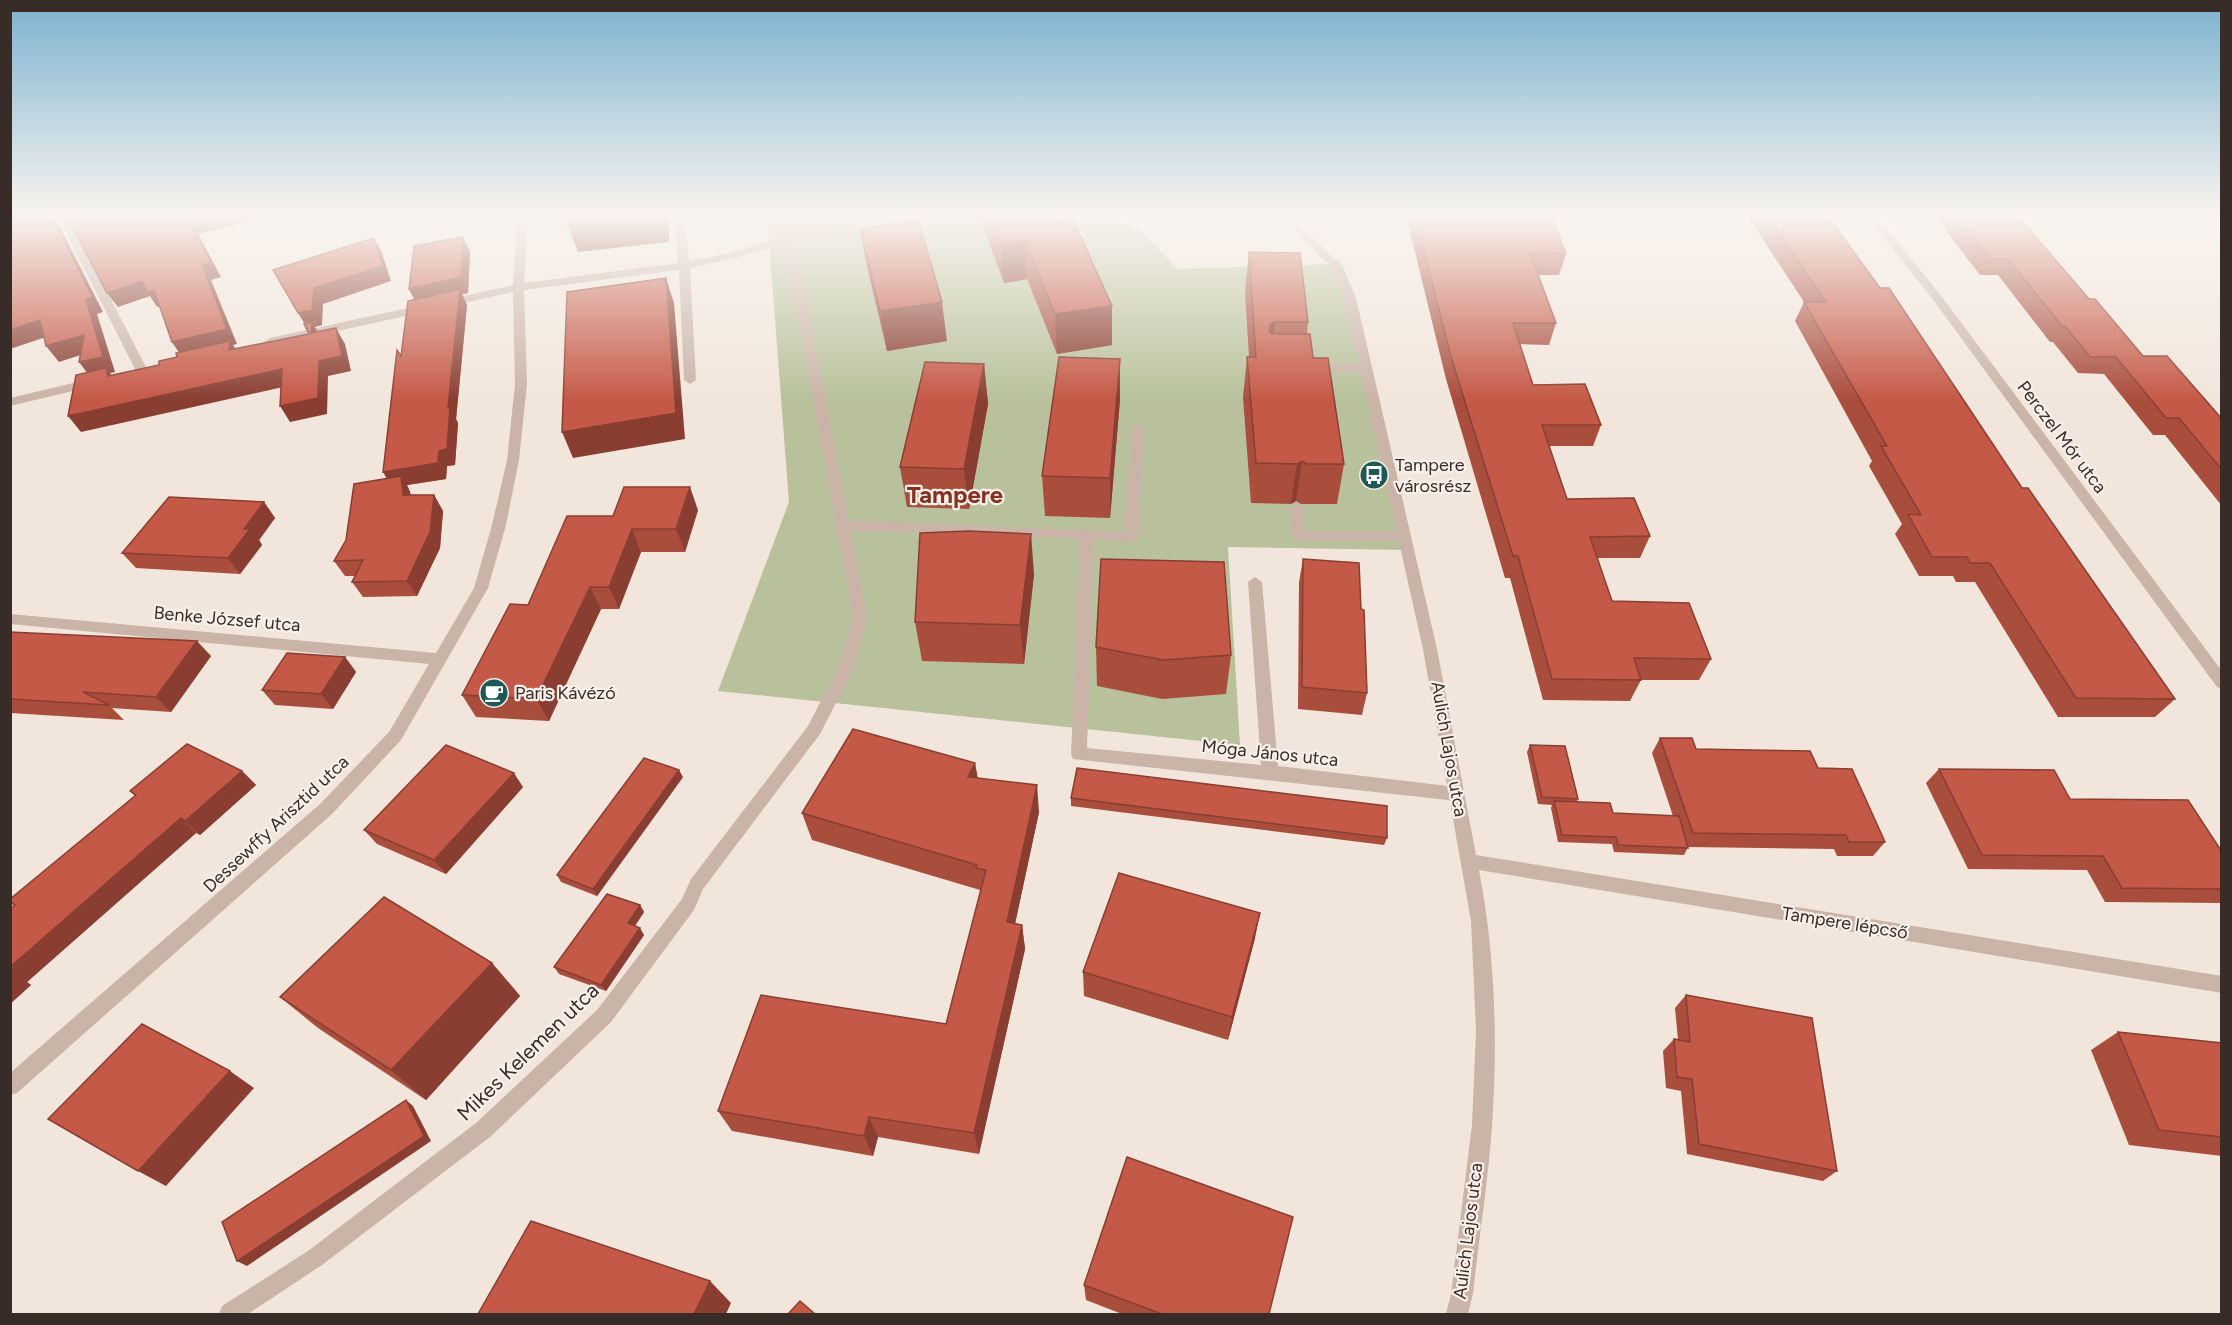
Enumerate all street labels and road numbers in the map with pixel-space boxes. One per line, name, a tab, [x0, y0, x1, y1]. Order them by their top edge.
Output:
street label: Perczel Mór utca	[2013, 377, 2111, 497]
street label: Benke József utca	[153, 602, 301, 636]
street label: Aulich Lajos utca	[1426, 680, 1472, 818]
street label: Móga János utca	[1201, 735, 1339, 771]
street label: Dessewffy Arisztid utca	[199, 751, 353, 897]
street label: Tampere lépcső	[1780, 902, 1910, 944]
street label: Mikes Kelemen utca	[452, 978, 604, 1126]
street label: Aulich Lajos utca	[1449, 1162, 1487, 1300]

